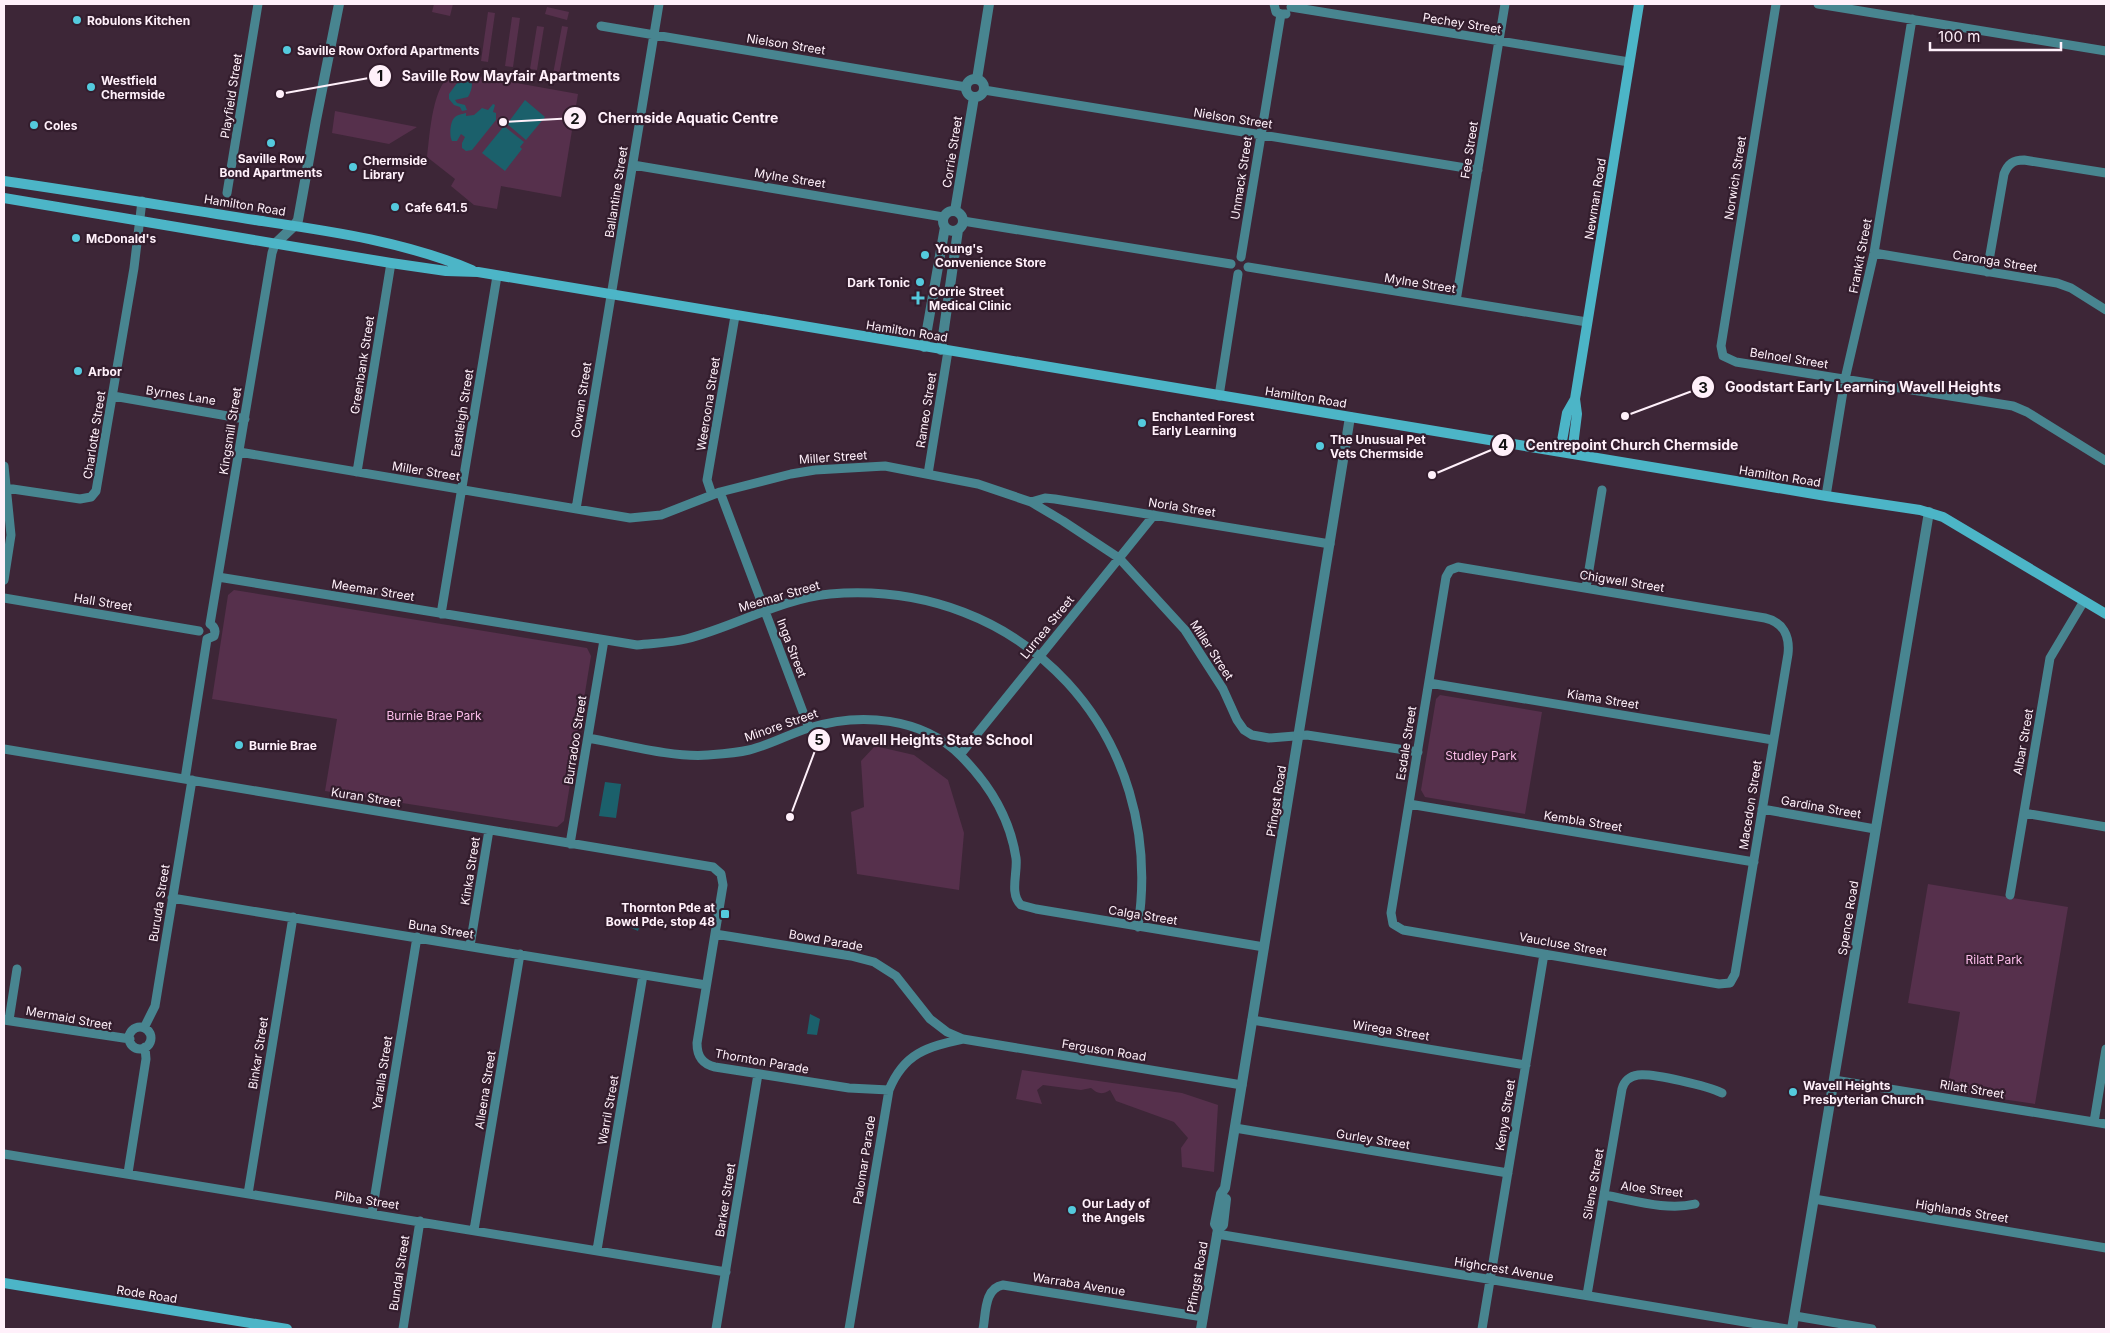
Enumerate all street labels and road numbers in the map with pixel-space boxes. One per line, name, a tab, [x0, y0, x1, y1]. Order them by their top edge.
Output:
street label: Pechey Street	[1422, 9, 1502, 37]
street label: Nielson Street	[745, 30, 827, 58]
street label: Playfield Street	[217, 52, 245, 140]
street label: Nielson Street	[1192, 104, 1274, 132]
street label: Corrie Street	[939, 115, 965, 189]
street label: Fee Street	[1457, 120, 1481, 180]
street label: Unmack Street	[1227, 135, 1255, 221]
street label: Norwich Street	[1721, 135, 1749, 221]
street label: Ballantine Street	[601, 145, 631, 239]
street label: Newman Road	[1581, 157, 1609, 241]
street label: Mylne Street	[753, 165, 827, 191]
street label: Hamilton Road	[203, 191, 287, 219]
street label: Frankit Street	[1845, 217, 1875, 295]
street label: Caronga Street	[1952, 247, 2038, 275]
street label: Mylne Street	[1383, 270, 1457, 296]
street label: Greenbank Street	[347, 315, 377, 415]
street label: Hamilton Road	[865, 317, 949, 345]
street label: Belnoel Street	[1749, 344, 1829, 372]
street label: Weeroona Street	[693, 356, 723, 452]
street label: Cowan Street	[568, 361, 594, 439]
street label: Eastleigh Street	[448, 368, 476, 458]
street label: Rameo Street	[913, 371, 939, 449]
street label: Byrnes Lane	[145, 382, 217, 408]
street label: Hamilton Road	[1264, 383, 1348, 411]
street label: Kingsmill Street	[216, 386, 244, 476]
street label: Charlotte Street	[80, 390, 108, 480]
street label: Miller Street	[798, 447, 868, 467]
street label: Miller Street	[391, 458, 461, 484]
street label: Hamilton Road	[1738, 462, 1822, 490]
street label: Norla Street	[1147, 494, 1217, 520]
street label: Chigwell Street	[1578, 567, 1666, 595]
street label: Meemar Street	[330, 576, 416, 604]
street label: Meemar Street	[737, 577, 821, 615]
street label: Hall Street	[73, 590, 133, 614]
street label: Lurnea Street	[1017, 592, 1077, 662]
street label: Inga Street	[774, 617, 810, 680]
street label: Miller Street	[1187, 617, 1237, 683]
street label: Kiama Street	[1566, 686, 1640, 712]
street label: Burradoo Street	[561, 694, 589, 786]
street label: Minore Street	[742, 705, 820, 745]
street label: Esdale Street	[1393, 705, 1419, 781]
street label: Albar Street	[2010, 708, 2036, 776]
street label: Macedon Street	[1736, 759, 1764, 851]
street label: Pfingst Road	[1263, 764, 1289, 838]
street label: Kuran Street	[330, 784, 402, 810]
street label: Gardina Street	[1780, 793, 1862, 821]
street label: Kembla Street	[1543, 807, 1623, 835]
street label: Kinka Street	[457, 836, 483, 906]
street label: Buruda Street	[145, 863, 173, 943]
street label: Spence Road	[1835, 880, 1861, 956]
street label: Calga Street	[1107, 902, 1179, 928]
street label: Buna Street	[407, 916, 475, 942]
street label: Bowd Parade	[788, 926, 864, 954]
street label: Vaucluse Street	[1518, 929, 1608, 959]
street label: Mermaid Street	[25, 1003, 113, 1033]
street label: Binkar Street	[245, 1016, 271, 1090]
street label: Wirega Street	[1352, 1017, 1430, 1043]
street label: Yaralla Street	[369, 1035, 395, 1111]
street label: Ferguson Road	[1061, 1036, 1147, 1064]
street label: Thornton Parade	[714, 1045, 810, 1077]
street label: Alleena Street	[471, 1050, 499, 1130]
street label: Warril Street	[594, 1074, 622, 1146]
street label: Rilatt Street	[1939, 1077, 2005, 1102]
street label: Kenya Street	[1492, 1078, 1518, 1152]
street label: Palomar Parade	[850, 1115, 878, 1205]
street label: Gurley Street	[1335, 1126, 1411, 1152]
street label: Silene Street	[1579, 1147, 1607, 1221]
street label: Barker Street	[712, 1162, 738, 1238]
street label: Aloe Street	[1620, 1178, 1684, 1200]
street label: Pilba Street	[334, 1188, 400, 1212]
street label: Highlands Street	[1914, 1196, 2010, 1226]
street label: Bundal Street	[386, 1234, 412, 1312]
street label: Pfingst Road	[1183, 1240, 1211, 1314]
street label: Highcrest Avenue	[1453, 1254, 1555, 1284]
street label: Warraba Avenue	[1032, 1269, 1126, 1299]
street label: Rode Road	[116, 1282, 178, 1306]

